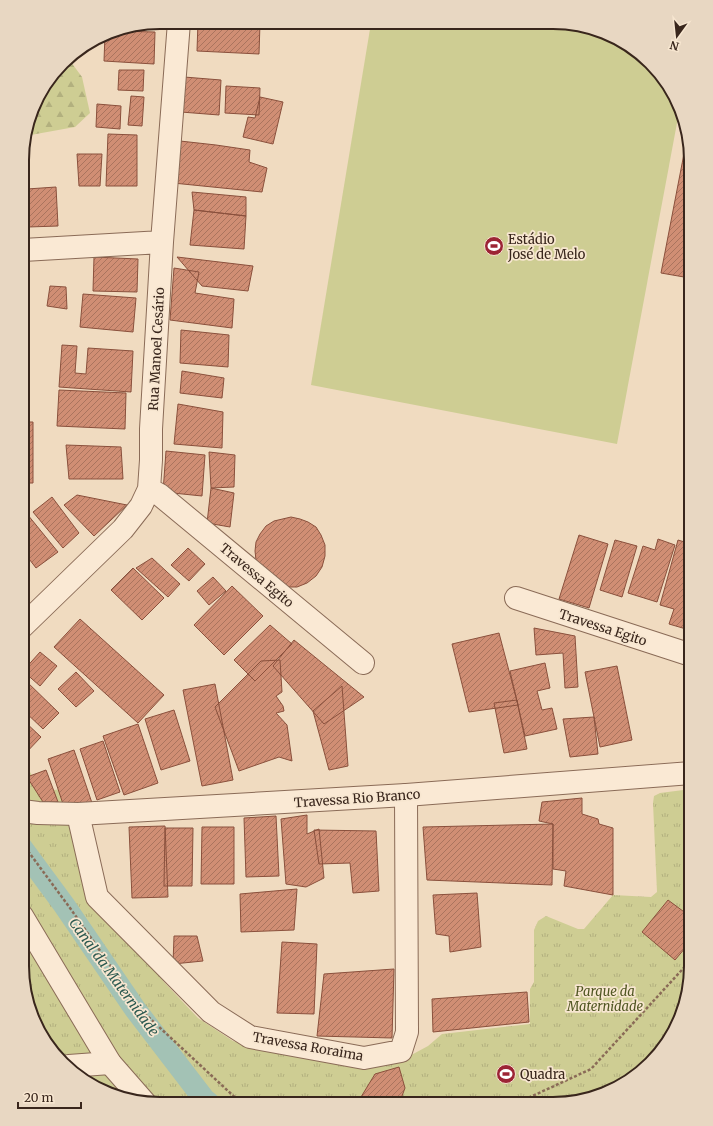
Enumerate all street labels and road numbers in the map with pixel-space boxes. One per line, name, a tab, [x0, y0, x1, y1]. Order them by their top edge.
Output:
street label: Rua Manoel Cesário	[145, 286, 168, 411]
street label: Travessa Egito	[216, 540, 297, 611]
street label: Travessa Egito	[557, 605, 649, 650]
street label: Travessa Rio Branco	[293, 786, 421, 811]
street label: Travessa Roraima	[251, 1028, 365, 1065]

